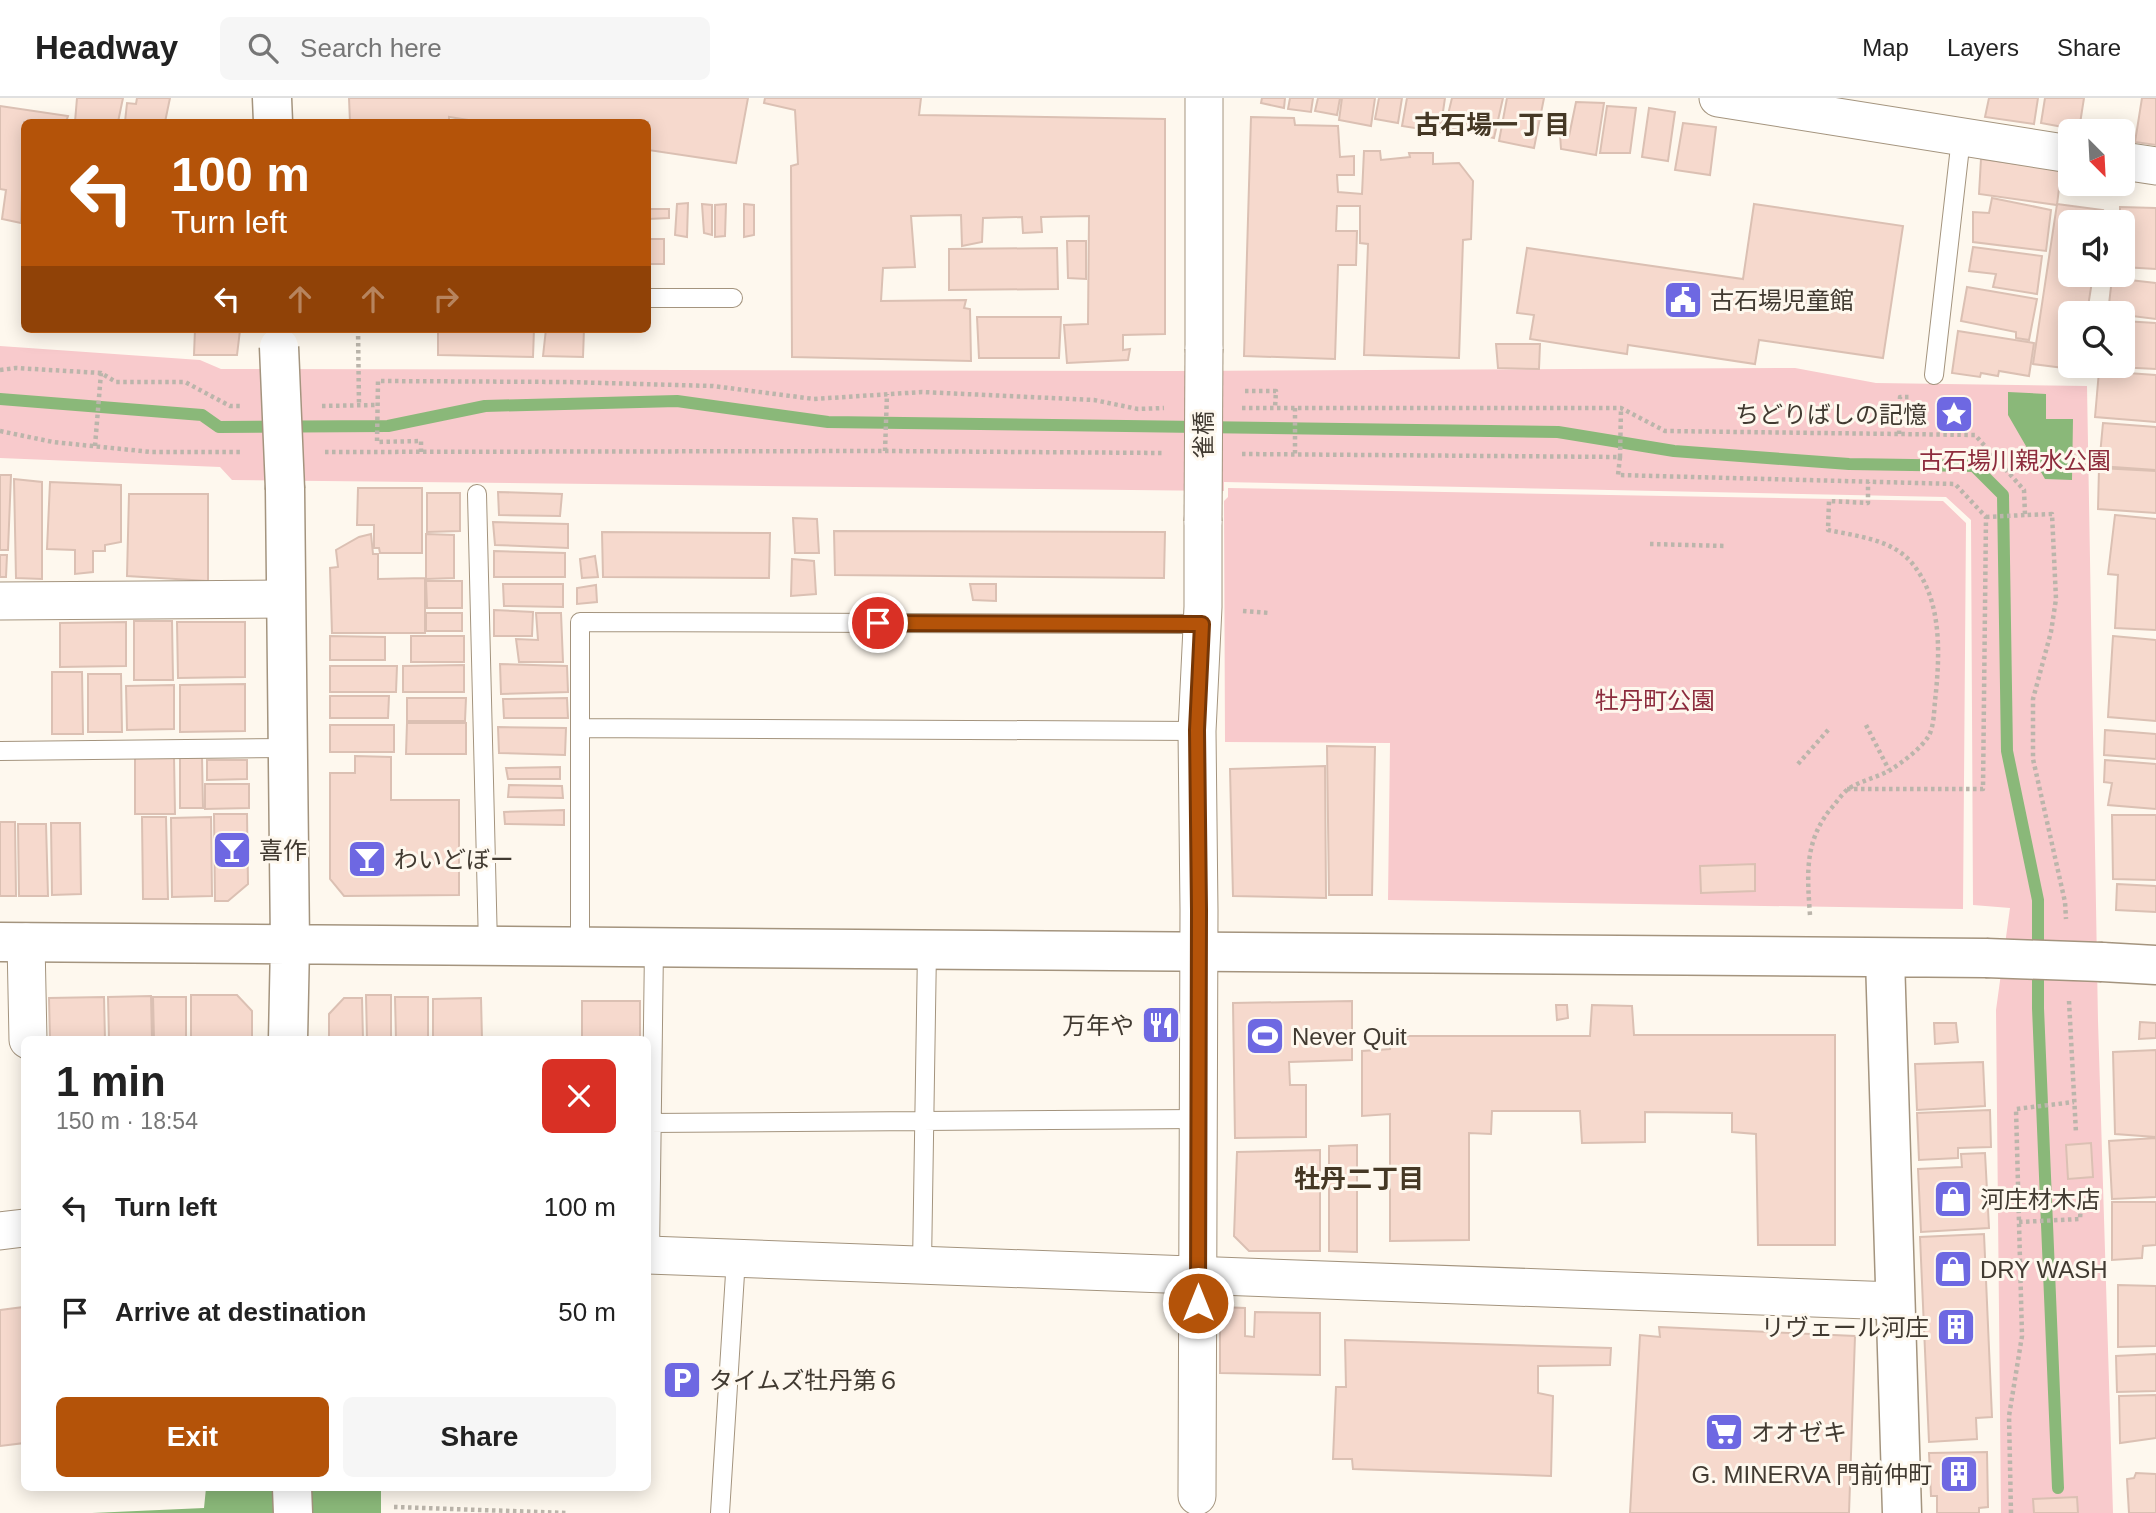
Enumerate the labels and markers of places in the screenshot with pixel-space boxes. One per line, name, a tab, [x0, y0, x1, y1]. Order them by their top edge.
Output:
public building icon: 古石場児童館	[1662, 279, 1704, 321]
place label: 古石場児童館	[1710, 287, 1854, 314]
place icon: ちどりばしの記憶	[1933, 393, 1975, 435]
place label: ちどりばしの記憶	[1735, 401, 1927, 428]
pin	[848, 593, 908, 653]
bar icon: 喜作	[211, 829, 253, 871]
place label: 喜作	[259, 837, 307, 864]
bar icon: わいどぼー	[346, 838, 388, 880]
place label: わいどぼー	[394, 846, 514, 873]
restaurant icon: 万年や	[1140, 1004, 1182, 1046]
place label: 万年や	[1062, 1012, 1134, 1039]
sports icon: Never Quit	[1244, 1015, 1286, 1057]
place label: Never Quit	[1292, 1023, 1407, 1050]
shop icon: 河庄材木店	[1932, 1178, 1974, 1220]
place label: 河庄材木店	[1980, 1186, 2100, 1213]
shop icon: DRY WASH	[1932, 1248, 1974, 1290]
place label: DRY WASH	[1980, 1256, 2108, 1283]
building icon: リヴェール河庄	[1935, 1306, 1977, 1348]
place label: リヴェール河庄	[1761, 1314, 1929, 1341]
parking icon: タイムズ牡丹第６	[661, 1359, 703, 1401]
place label: タイムズ牡丹第６	[709, 1367, 901, 1394]
supermarket icon: オオゼキ	[1703, 1411, 1745, 1453]
place label: オオゼキ	[1751, 1419, 1847, 1446]
building icon: G. MINERVA 門前仲町	[1938, 1453, 1980, 1495]
place label: G. MINERVA 門前仲町	[1692, 1461, 1932, 1488]

